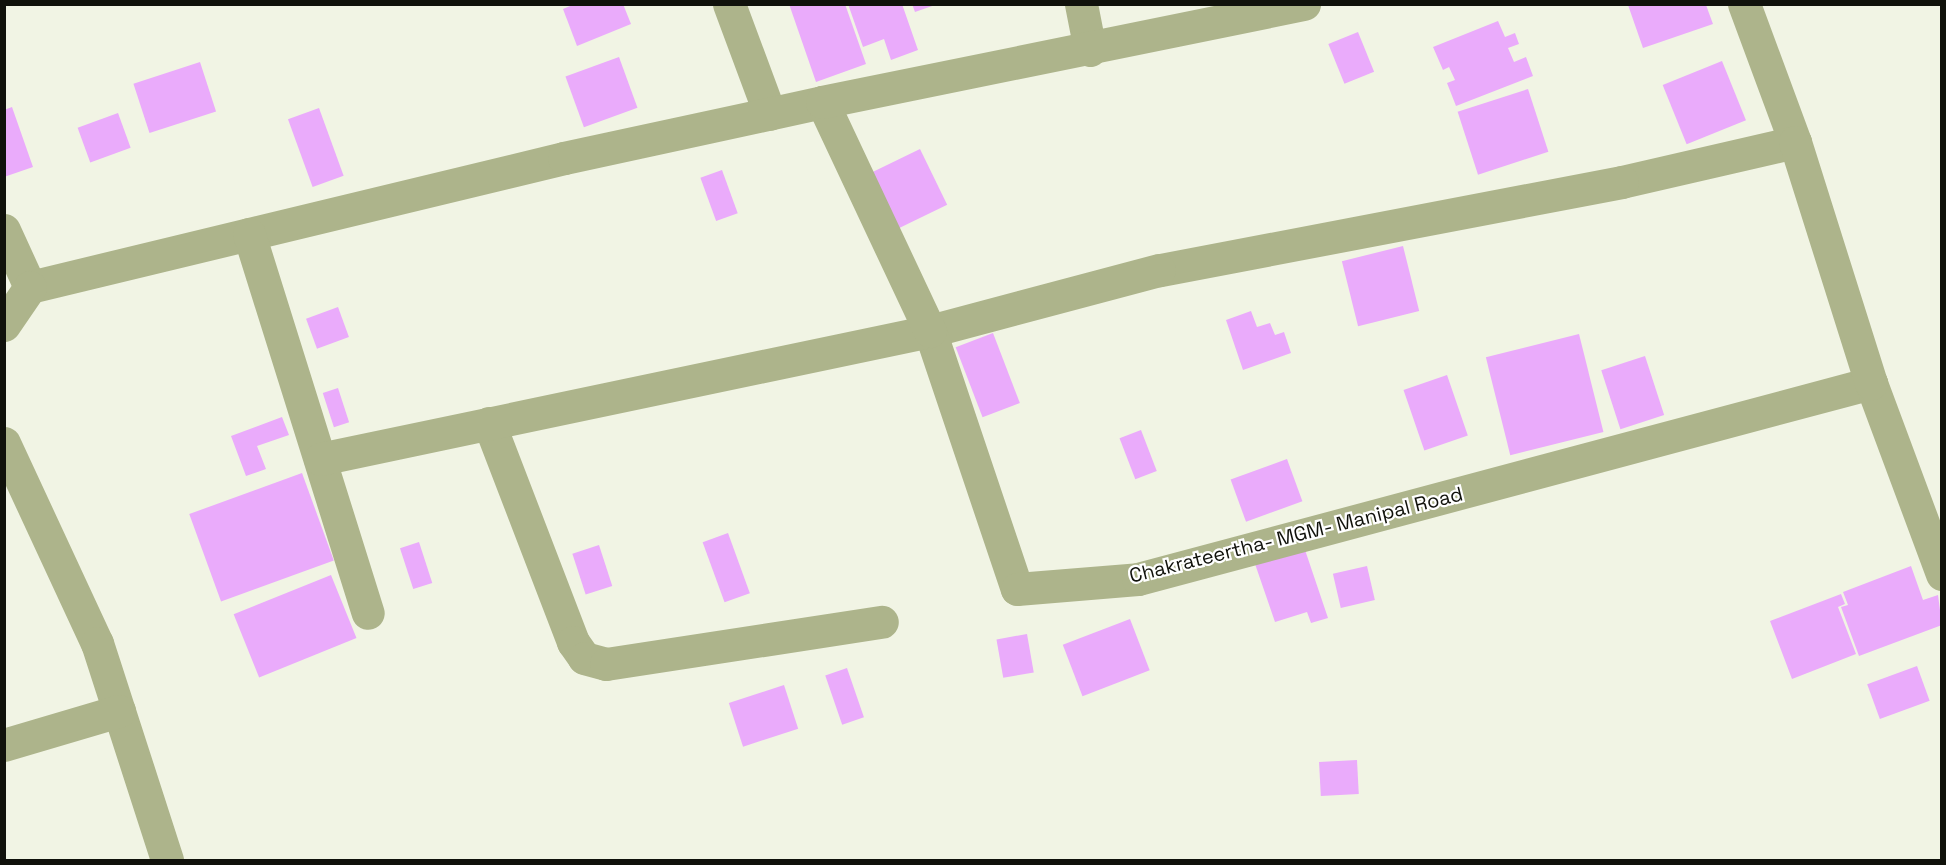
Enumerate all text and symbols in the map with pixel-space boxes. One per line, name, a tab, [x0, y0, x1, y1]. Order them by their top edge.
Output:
street label: Chakrateertha- MGM- Manipal Road	[1126, 482, 1466, 588]

